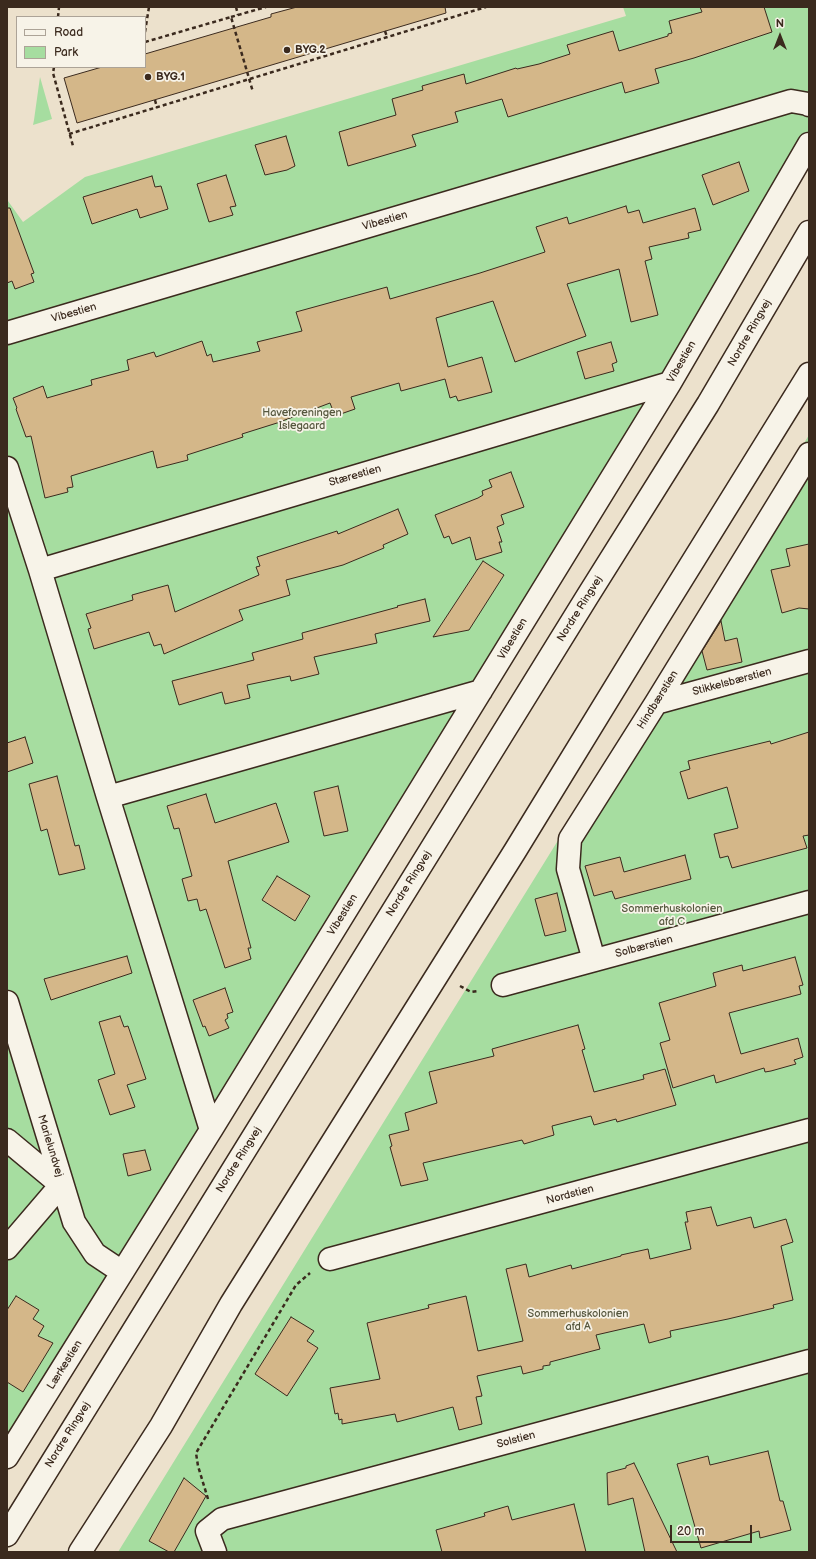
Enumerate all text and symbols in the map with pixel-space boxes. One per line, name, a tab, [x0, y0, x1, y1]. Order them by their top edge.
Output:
legend	[16, 16, 146, 68]
north arrow	[760, 16, 800, 56]
text: N	[776, 17, 784, 30]
text: Road	[54, 25, 83, 40]
place label: BYG.2	[295, 43, 326, 57]
text: Park	[54, 45, 78, 60]
marker: BYG.2	[282, 45, 292, 55]
place label: BYG.1	[156, 70, 185, 84]
marker: BYG.1	[143, 72, 153, 82]
street label: Vibestien	[361, 208, 409, 234]
street label: Nordre Ringvej	[726, 297, 774, 369]
street label: Vibestien	[50, 300, 98, 326]
street label: Vibestien	[665, 339, 699, 385]
park label: Haveforeningen Islegaard	[262, 406, 342, 432]
street label: Stærestien	[327, 462, 383, 490]
street label: Nordre Ringvej	[555, 574, 605, 644]
street label: Vibestien	[495, 616, 531, 662]
street label: Stikkelsbærstien	[691, 665, 773, 699]
street label: Hindbærstien	[635, 668, 681, 732]
street label: Nordre Ringvej	[384, 849, 434, 919]
street label: Vibestien	[325, 892, 361, 938]
park label: Sommerhuskolonien afd C	[622, 902, 722, 928]
street label: Solbærstien	[614, 933, 674, 961]
street label: Marielundvej	[34, 1113, 66, 1179]
street label: Nordre Ringvej	[214, 1125, 264, 1195]
street label: Nordstien	[545, 1182, 595, 1208]
park label: Sommerhuskolonien afd A	[528, 1307, 628, 1333]
street label: Lærkestien	[45, 1338, 85, 1392]
street label: Nordre Ringvej	[43, 1400, 93, 1470]
street label: Solstien	[495, 1429, 537, 1451]
scale bar	[672, 1517, 754, 1543]
text: 20 m	[677, 1524, 704, 1539]

